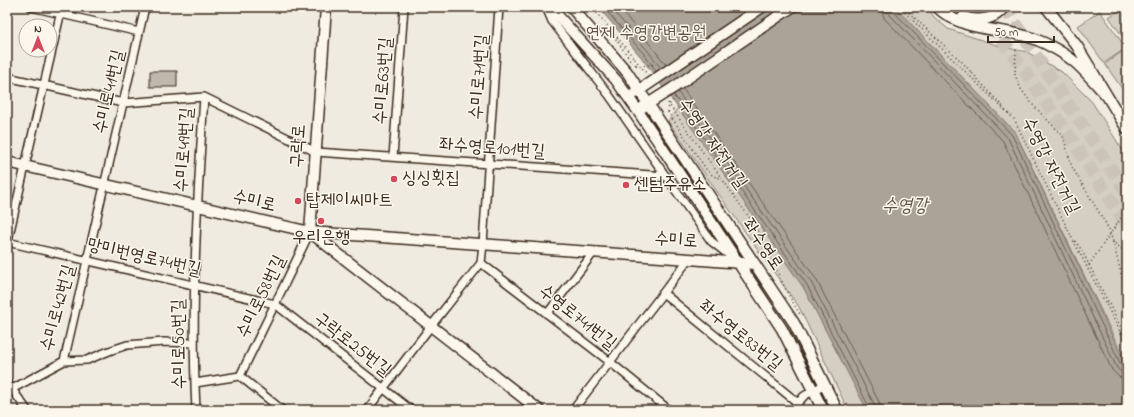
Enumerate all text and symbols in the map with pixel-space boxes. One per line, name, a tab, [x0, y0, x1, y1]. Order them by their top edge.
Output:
north arrow	[18, 18, 58, 58]
scale bar	[988, 18, 1054, 44]
text: N	[34, 21, 42, 37]
park label: 연제 수영강변공원	[586, 21, 706, 47]
text: 50 m	[994, 24, 1018, 42]
street label: 수미로71번길	[464, 33, 496, 121]
street label: 수미로63번길	[368, 36, 400, 126]
street label: 수미로41번길	[88, 47, 132, 137]
street label: 수영강 자전거길	[671, 93, 753, 195]
street label: 수미로49번길	[169, 106, 201, 193]
street label: 수영강 자전거길	[1014, 113, 1086, 220]
street label: 구락로	[285, 123, 313, 169]
street label: 좌수영로101번길	[438, 132, 546, 166]
place label: 싱싱횟집	[402, 166, 460, 192]
place label: 센텀주유소	[634, 172, 706, 198]
marker: 싱싱횟집	[389, 174, 399, 184]
marker: 센텀주유소	[621, 180, 631, 190]
street label: 수미로	[230, 184, 278, 220]
place label: 탑제이씨마트	[306, 188, 393, 214]
water label: 수영강	[882, 193, 931, 220]
marker: 탑제이씨마트	[293, 196, 303, 206]
street label: 좌수영로	[735, 214, 789, 276]
marker: 우리은행	[316, 216, 326, 226]
place label: 우리은행	[292, 225, 350, 251]
street label: 수미로	[653, 227, 699, 255]
street label: 망미번영로74번길	[84, 232, 204, 284]
street label: 수미로58번길	[231, 251, 294, 343]
street label: 수미로42번길	[35, 261, 83, 354]
street label: 수영로741번길	[532, 279, 622, 357]
street label: 좌수영로83번길	[693, 294, 788, 378]
street label: 수미로50번길	[166, 298, 194, 389]
street label: 구락로25번길	[308, 307, 397, 384]

